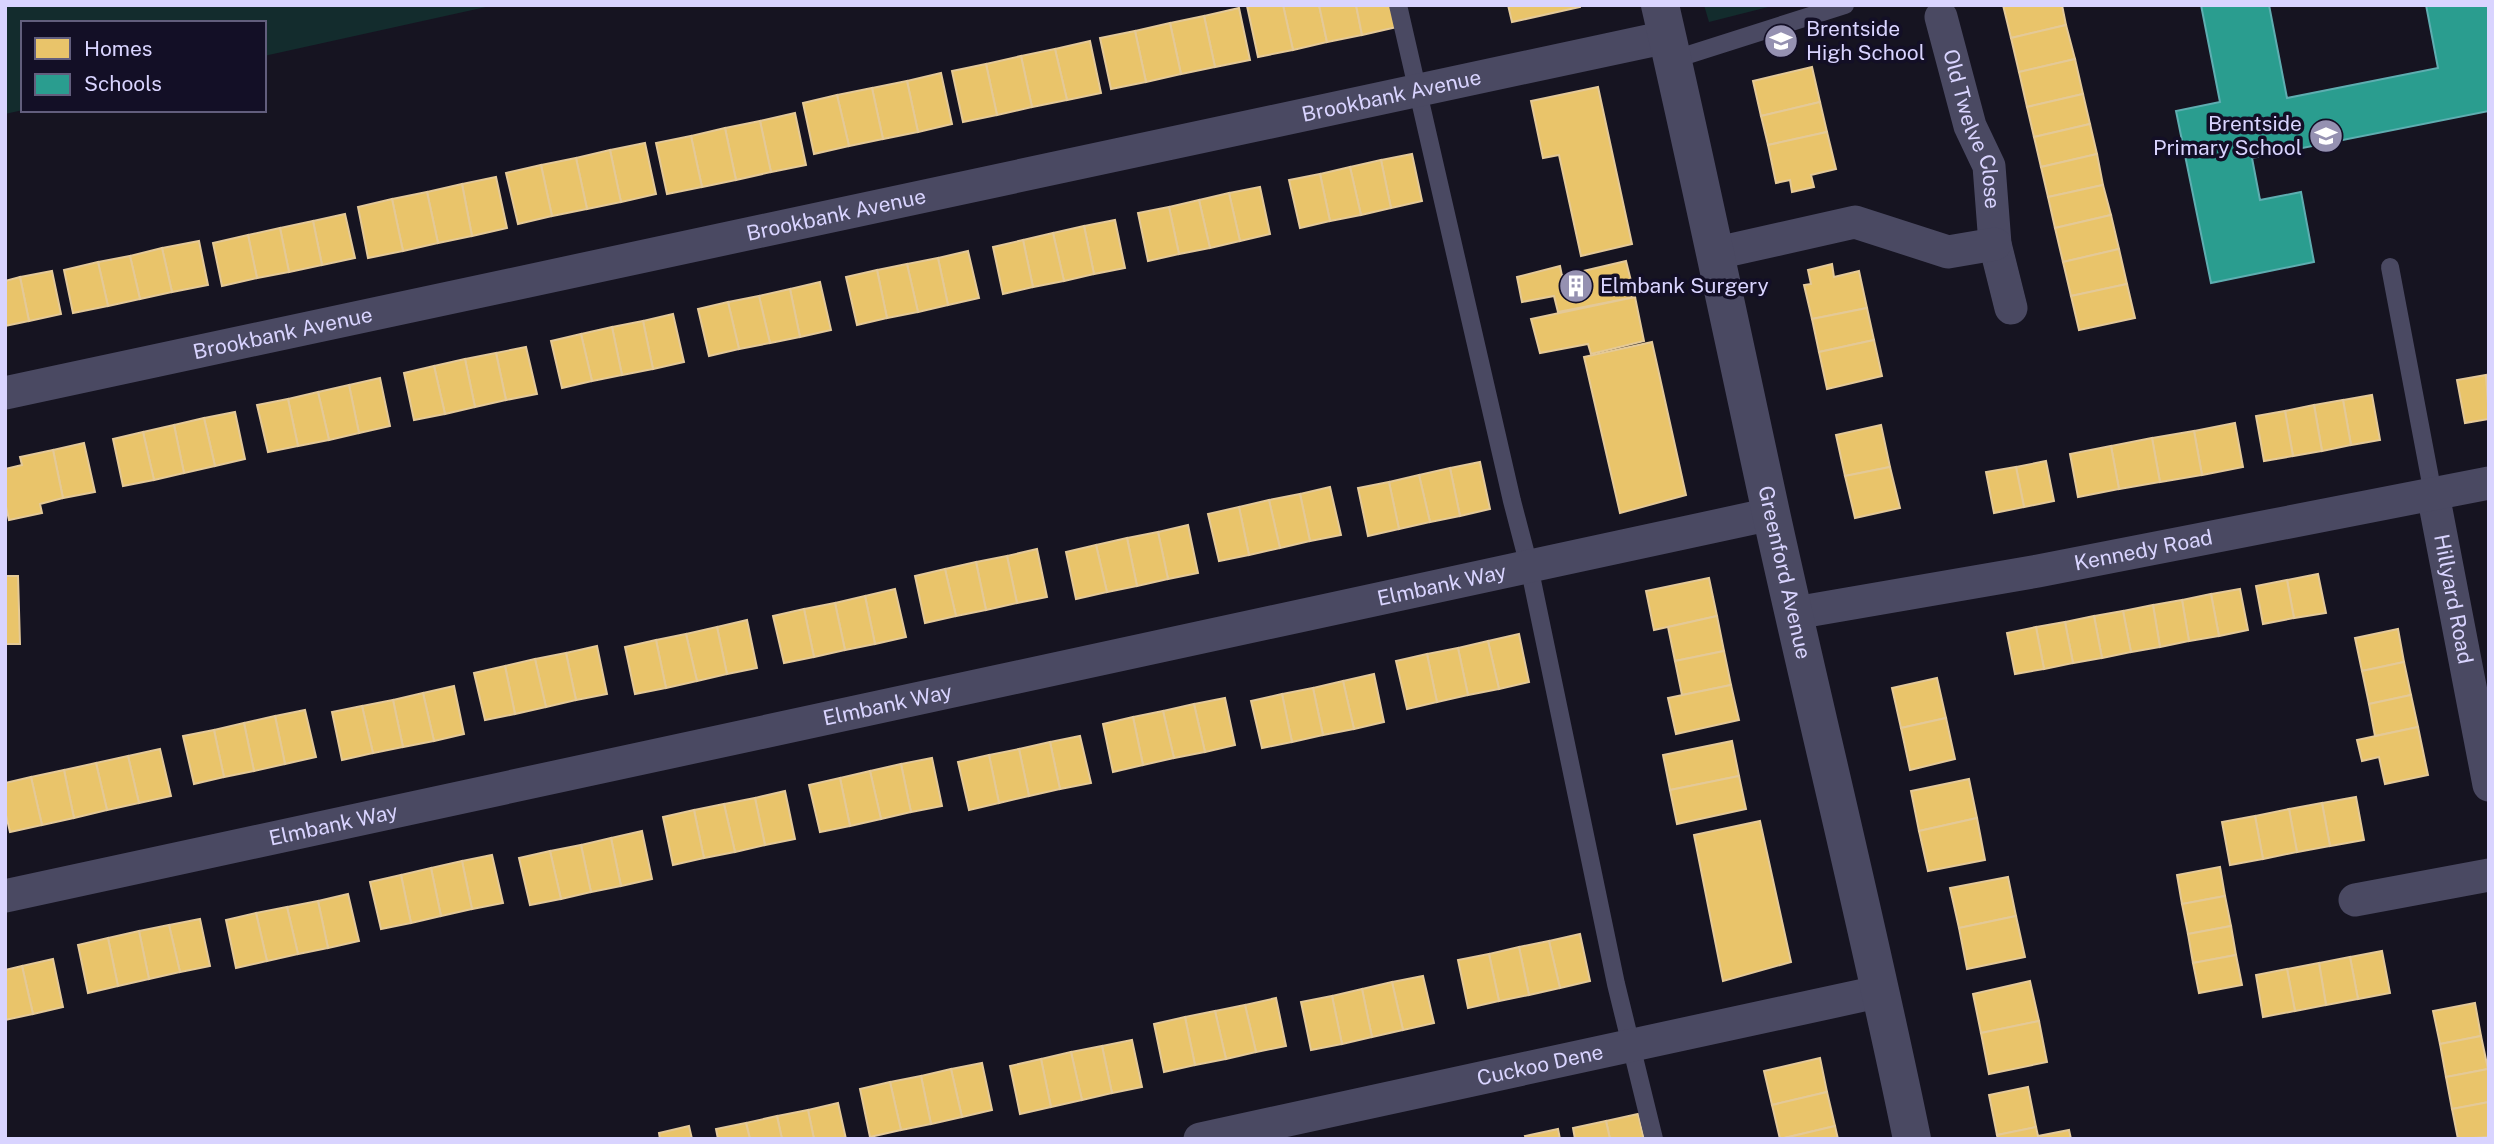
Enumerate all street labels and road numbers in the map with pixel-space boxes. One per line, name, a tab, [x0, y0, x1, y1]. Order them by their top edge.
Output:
street label: Old Twelve Close	[1938, 46, 2005, 210]
street label: Brookbank Avenue	[1299, 64, 1484, 127]
street label: Brookbank Avenue	[744, 183, 928, 246]
street label: Brookbank Avenue	[191, 302, 375, 364]
street label: Greenford Avenue	[1753, 483, 1817, 662]
street label: Kennedy Road	[2072, 524, 2215, 576]
street label: Hillyard Road	[2429, 532, 2478, 666]
street label: Elmbank Way	[1375, 559, 1509, 611]
street label: Elmbank Way	[821, 678, 954, 731]
street label: Elmbank Way	[266, 798, 400, 851]
street label: Cuckoo Dene	[1475, 1039, 1605, 1091]

